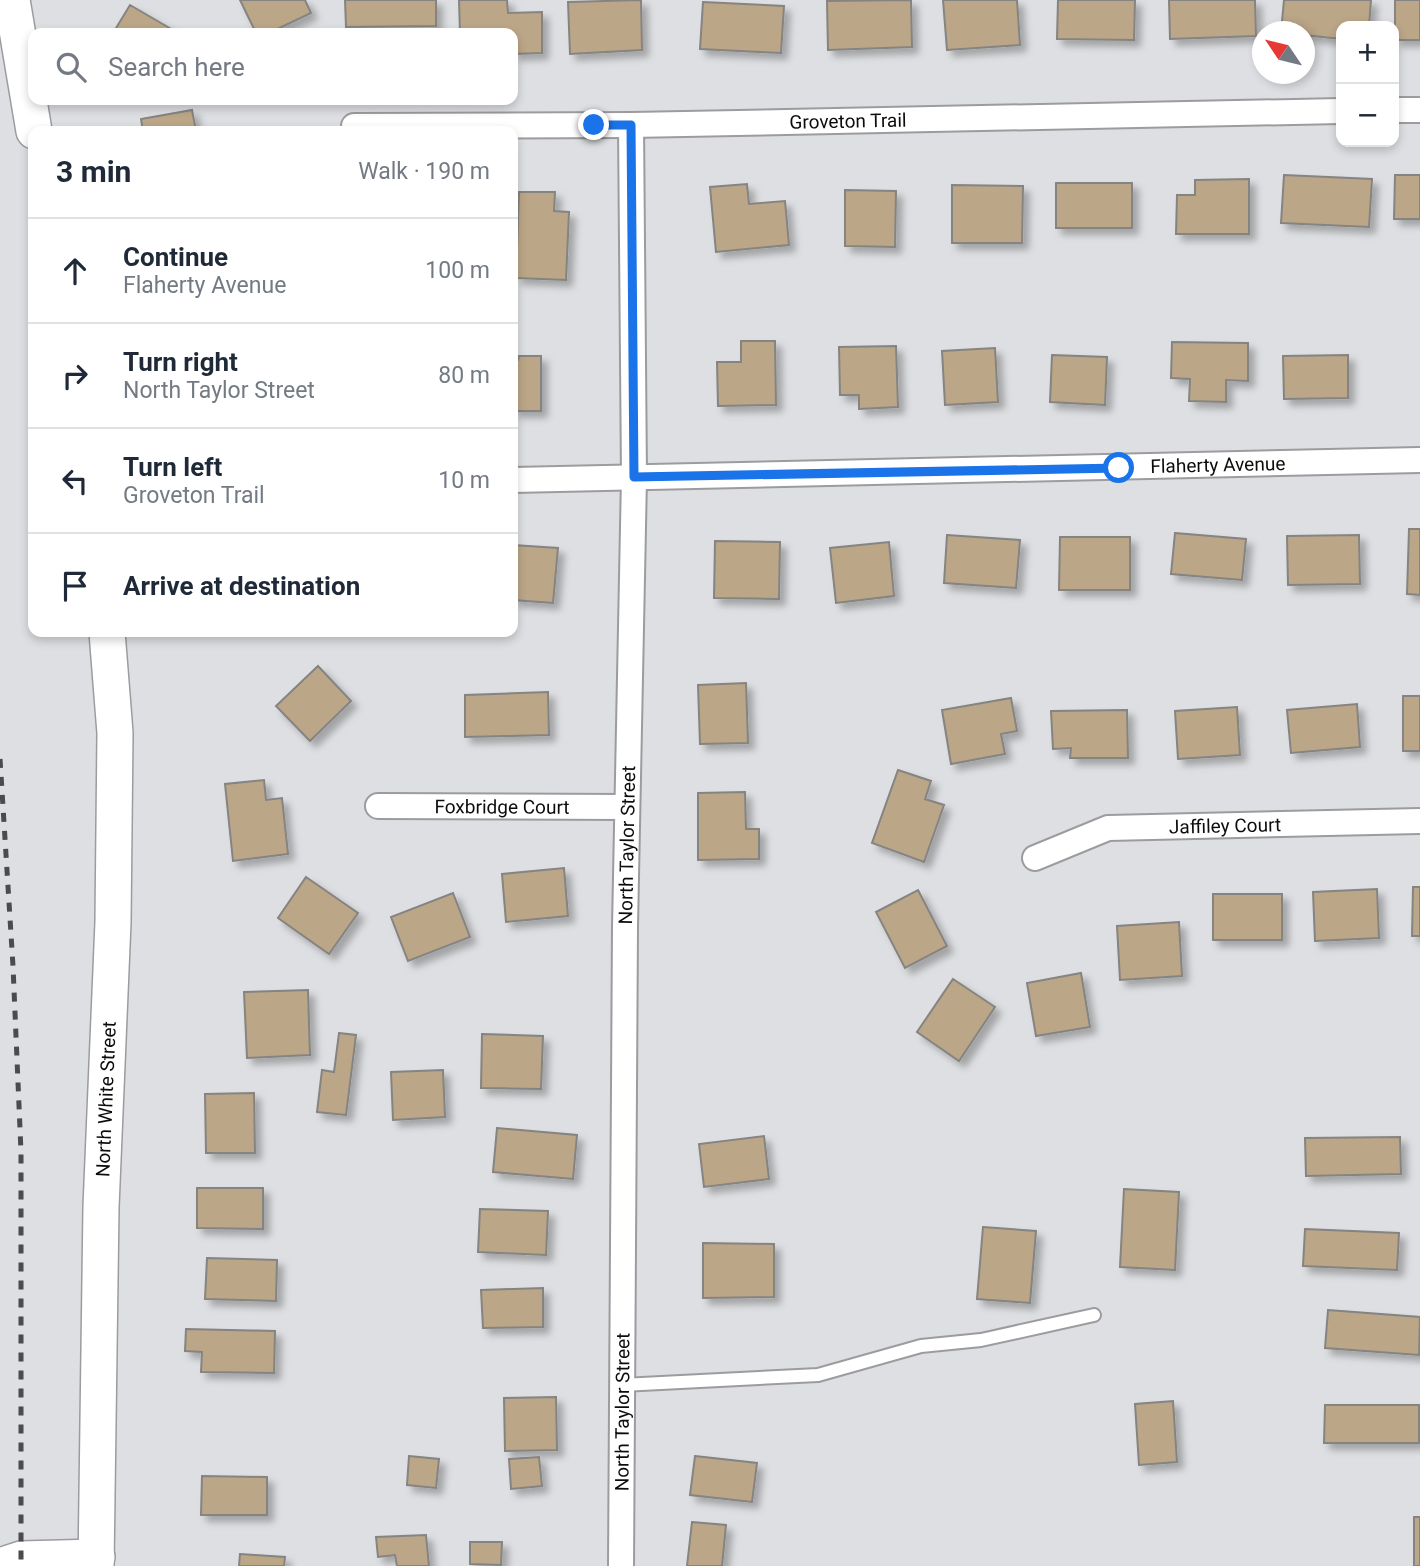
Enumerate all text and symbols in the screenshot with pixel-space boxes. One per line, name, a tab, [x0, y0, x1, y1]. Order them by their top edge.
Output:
north arrow	[1252, 21, 1315, 84]
map controls	[1336, 21, 1399, 147]
button: +	[1336, 21, 1399, 84]
search box	[28, 28, 518, 105]
icon: search	[52, 48, 90, 86]
text: Search here	[108, 52, 245, 82]
button: −	[1336, 84, 1399, 147]
route end	[578, 109, 609, 140]
street label: Groveton Trail	[789, 109, 907, 134]
text: 3 min	[56, 154, 131, 189]
text: Walk · 190 m	[358, 158, 490, 185]
text: Continue	[123, 242, 228, 272]
icon: ahead	[56, 252, 94, 290]
text: 100 m	[425, 257, 490, 284]
text: Flaherty Avenue	[123, 272, 286, 299]
text: Turn right	[123, 347, 238, 377]
icon: right	[56, 357, 94, 395]
text: 80 m	[438, 362, 490, 389]
text: North Taylor Street	[123, 377, 315, 404]
text: Turn left	[123, 452, 222, 482]
route start	[1103, 452, 1134, 483]
street label: Flaherty Avenue	[1150, 452, 1286, 478]
icon: left	[56, 462, 94, 500]
text: 10 m	[438, 467, 490, 494]
text: Groveton Trail	[123, 482, 265, 509]
icon: arrive	[56, 567, 94, 605]
text: Arrive at destination	[123, 571, 360, 601]
street label: North Taylor Street	[614, 766, 640, 925]
street label: Foxbridge Court	[434, 795, 570, 819]
street label: Jaffiley Court	[1169, 813, 1281, 839]
street label: North White Street	[91, 1021, 121, 1177]
street label: North Taylor Street	[610, 1333, 634, 1491]

